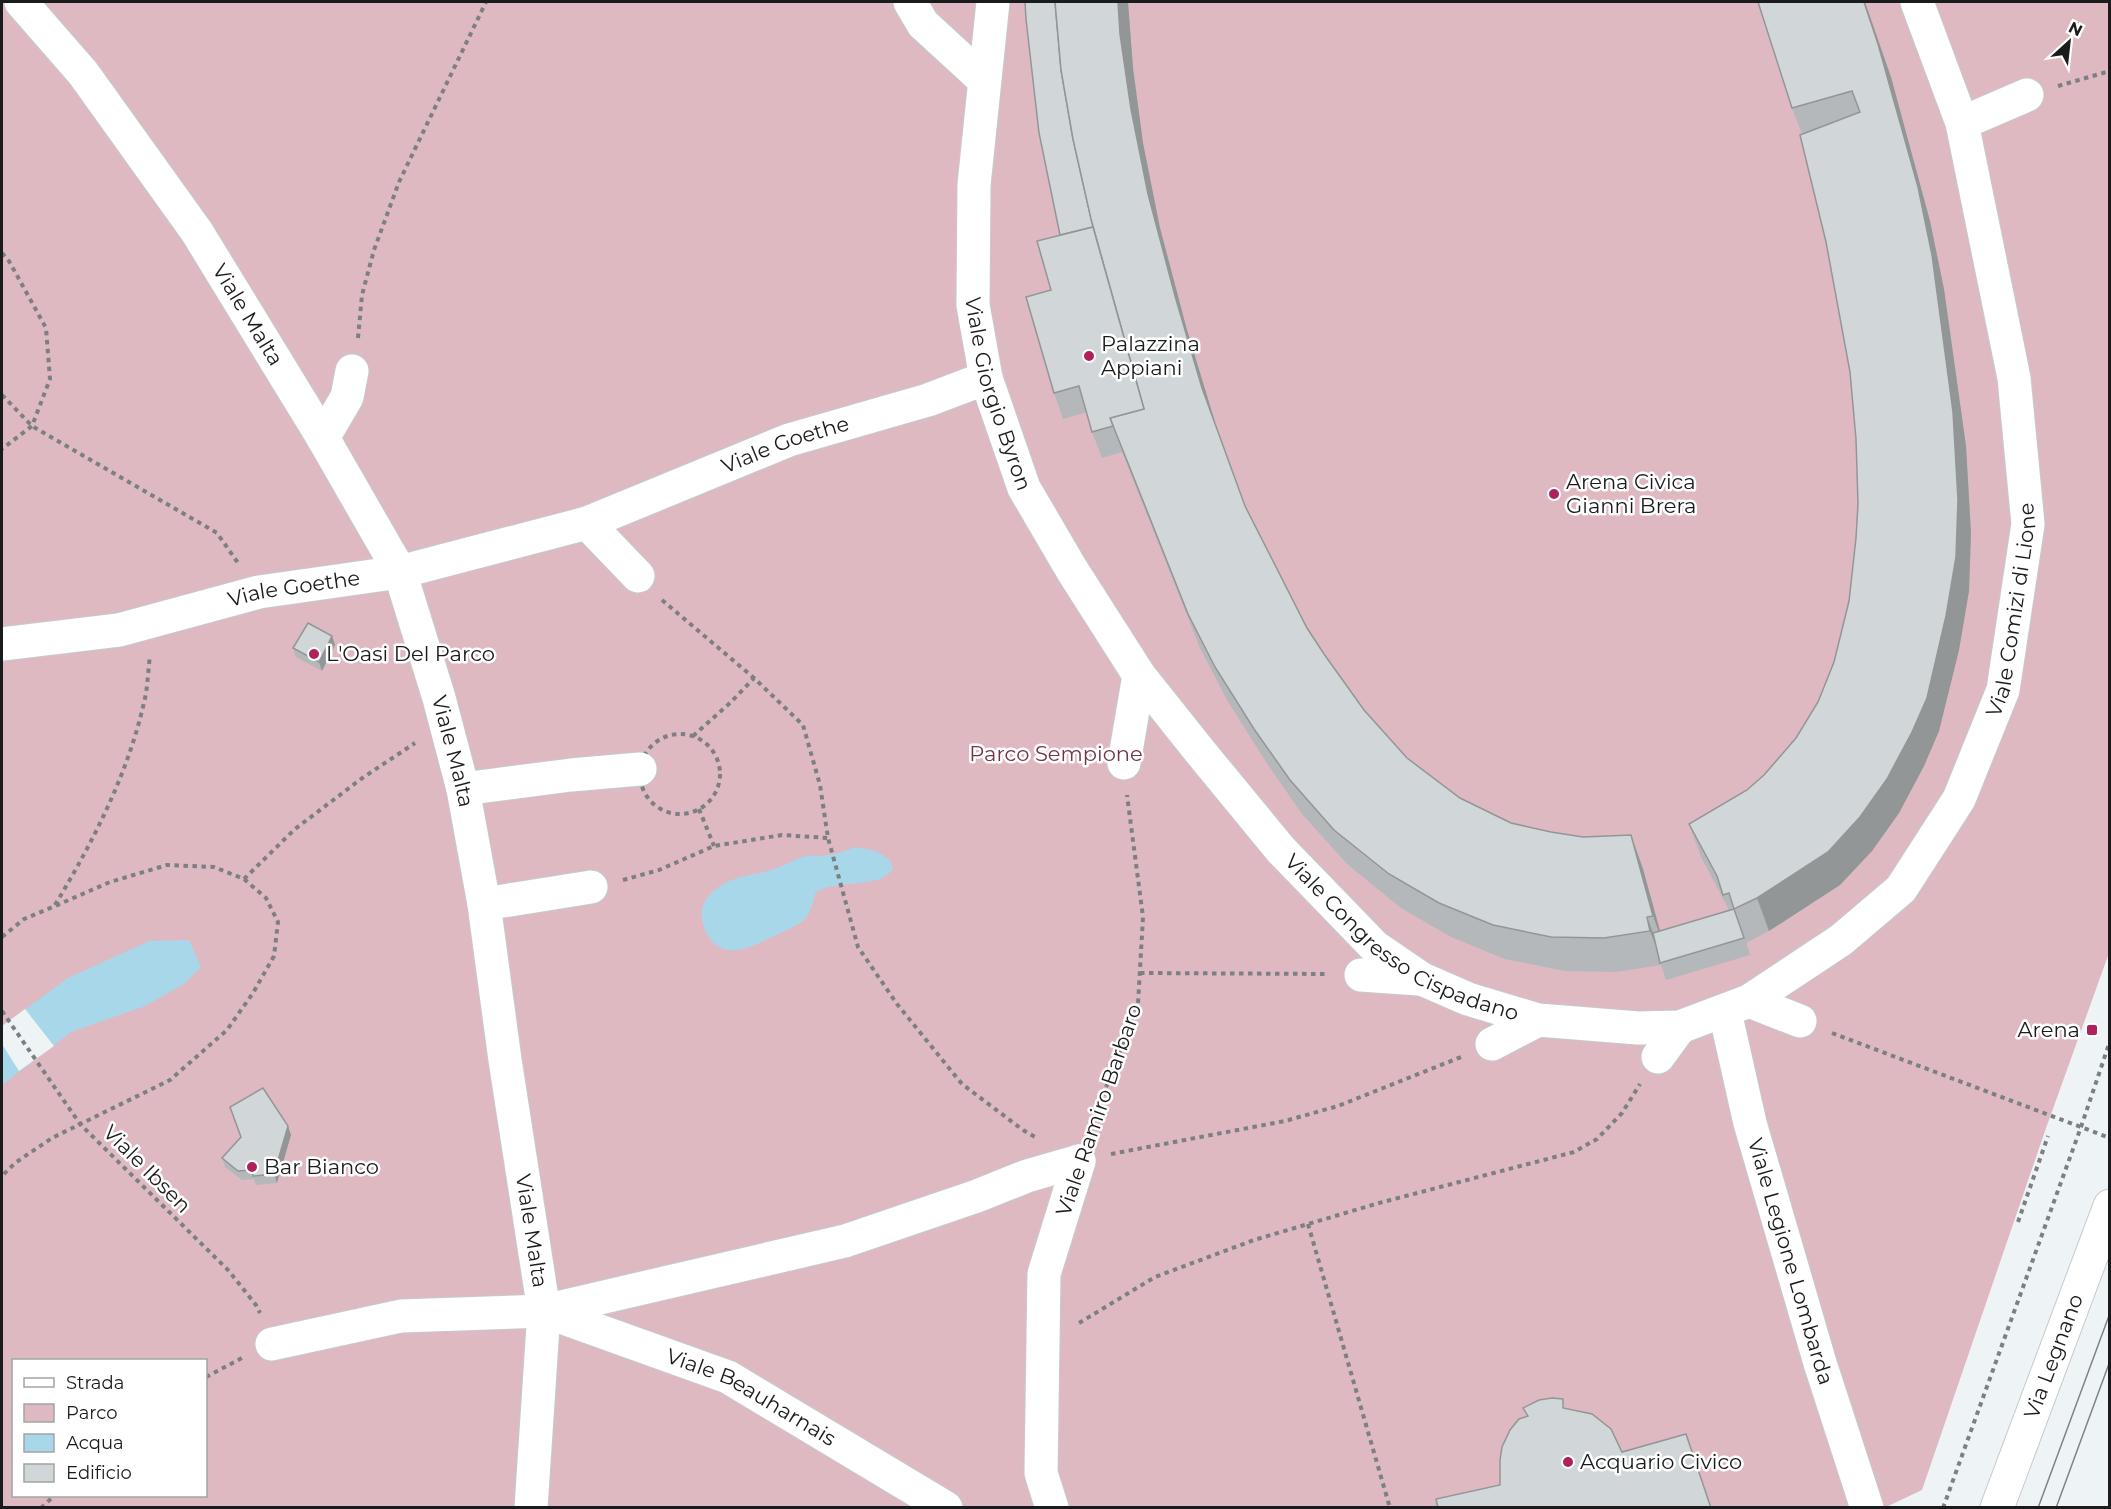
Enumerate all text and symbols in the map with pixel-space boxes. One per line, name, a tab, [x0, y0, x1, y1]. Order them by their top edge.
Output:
north arrow	[2039, 12, 2099, 72]
text: N	[2066, 18, 2086, 40]
street label: Viale Malta	[208, 259, 289, 370]
street label: Viale Giorgio Byron	[961, 296, 1037, 494]
place label: Palazzina Appiani	[1101, 331, 1200, 380]
marker: Palazzina Appiani	[1082, 349, 1096, 363]
street label: Viale Goethe	[718, 410, 852, 478]
place label: Arena Civica Gianni Brera	[1566, 469, 1696, 518]
marker: Arena Civica Gianni Brera	[1547, 487, 1561, 501]
street label: Viale Comizi di Lione	[1980, 502, 2040, 720]
street label: Viale Goethe	[225, 565, 362, 612]
place label: L'Oasi Del Parco	[326, 641, 495, 666]
marker: L'Oasi Del Parco	[307, 647, 321, 661]
street label: Viale Malta	[427, 693, 479, 809]
park label: Parco Sempione	[969, 741, 1143, 766]
street label: Viale Congresso Cispadano	[1280, 849, 1522, 1026]
street label: Viale Ramiro Barbaro	[1050, 1000, 1147, 1219]
place label: Arena	[2018, 1017, 2080, 1042]
marker: Arena	[2085, 1023, 2099, 1037]
street label: Viale Ibsen	[98, 1120, 196, 1218]
street label: Viale Legione Lombarda	[1743, 1135, 1839, 1388]
place label: Bar Bianco	[264, 1154, 379, 1179]
marker: Bar Bianco	[245, 1160, 259, 1174]
street label: Viale Malta	[511, 1172, 553, 1289]
street label: Via Legnano	[2019, 1290, 2088, 1422]
street label: Viale Beauharnais	[663, 1343, 841, 1451]
legend	[12, 1359, 207, 1497]
text: Strada	[66, 1372, 124, 1394]
text: Parco	[66, 1402, 118, 1424]
text: Acqua	[66, 1432, 124, 1454]
place label: Acquario Civico	[1580, 1449, 1742, 1474]
marker: Acquario Civico	[1561, 1455, 1575, 1469]
text: Edificio	[66, 1462, 132, 1484]

